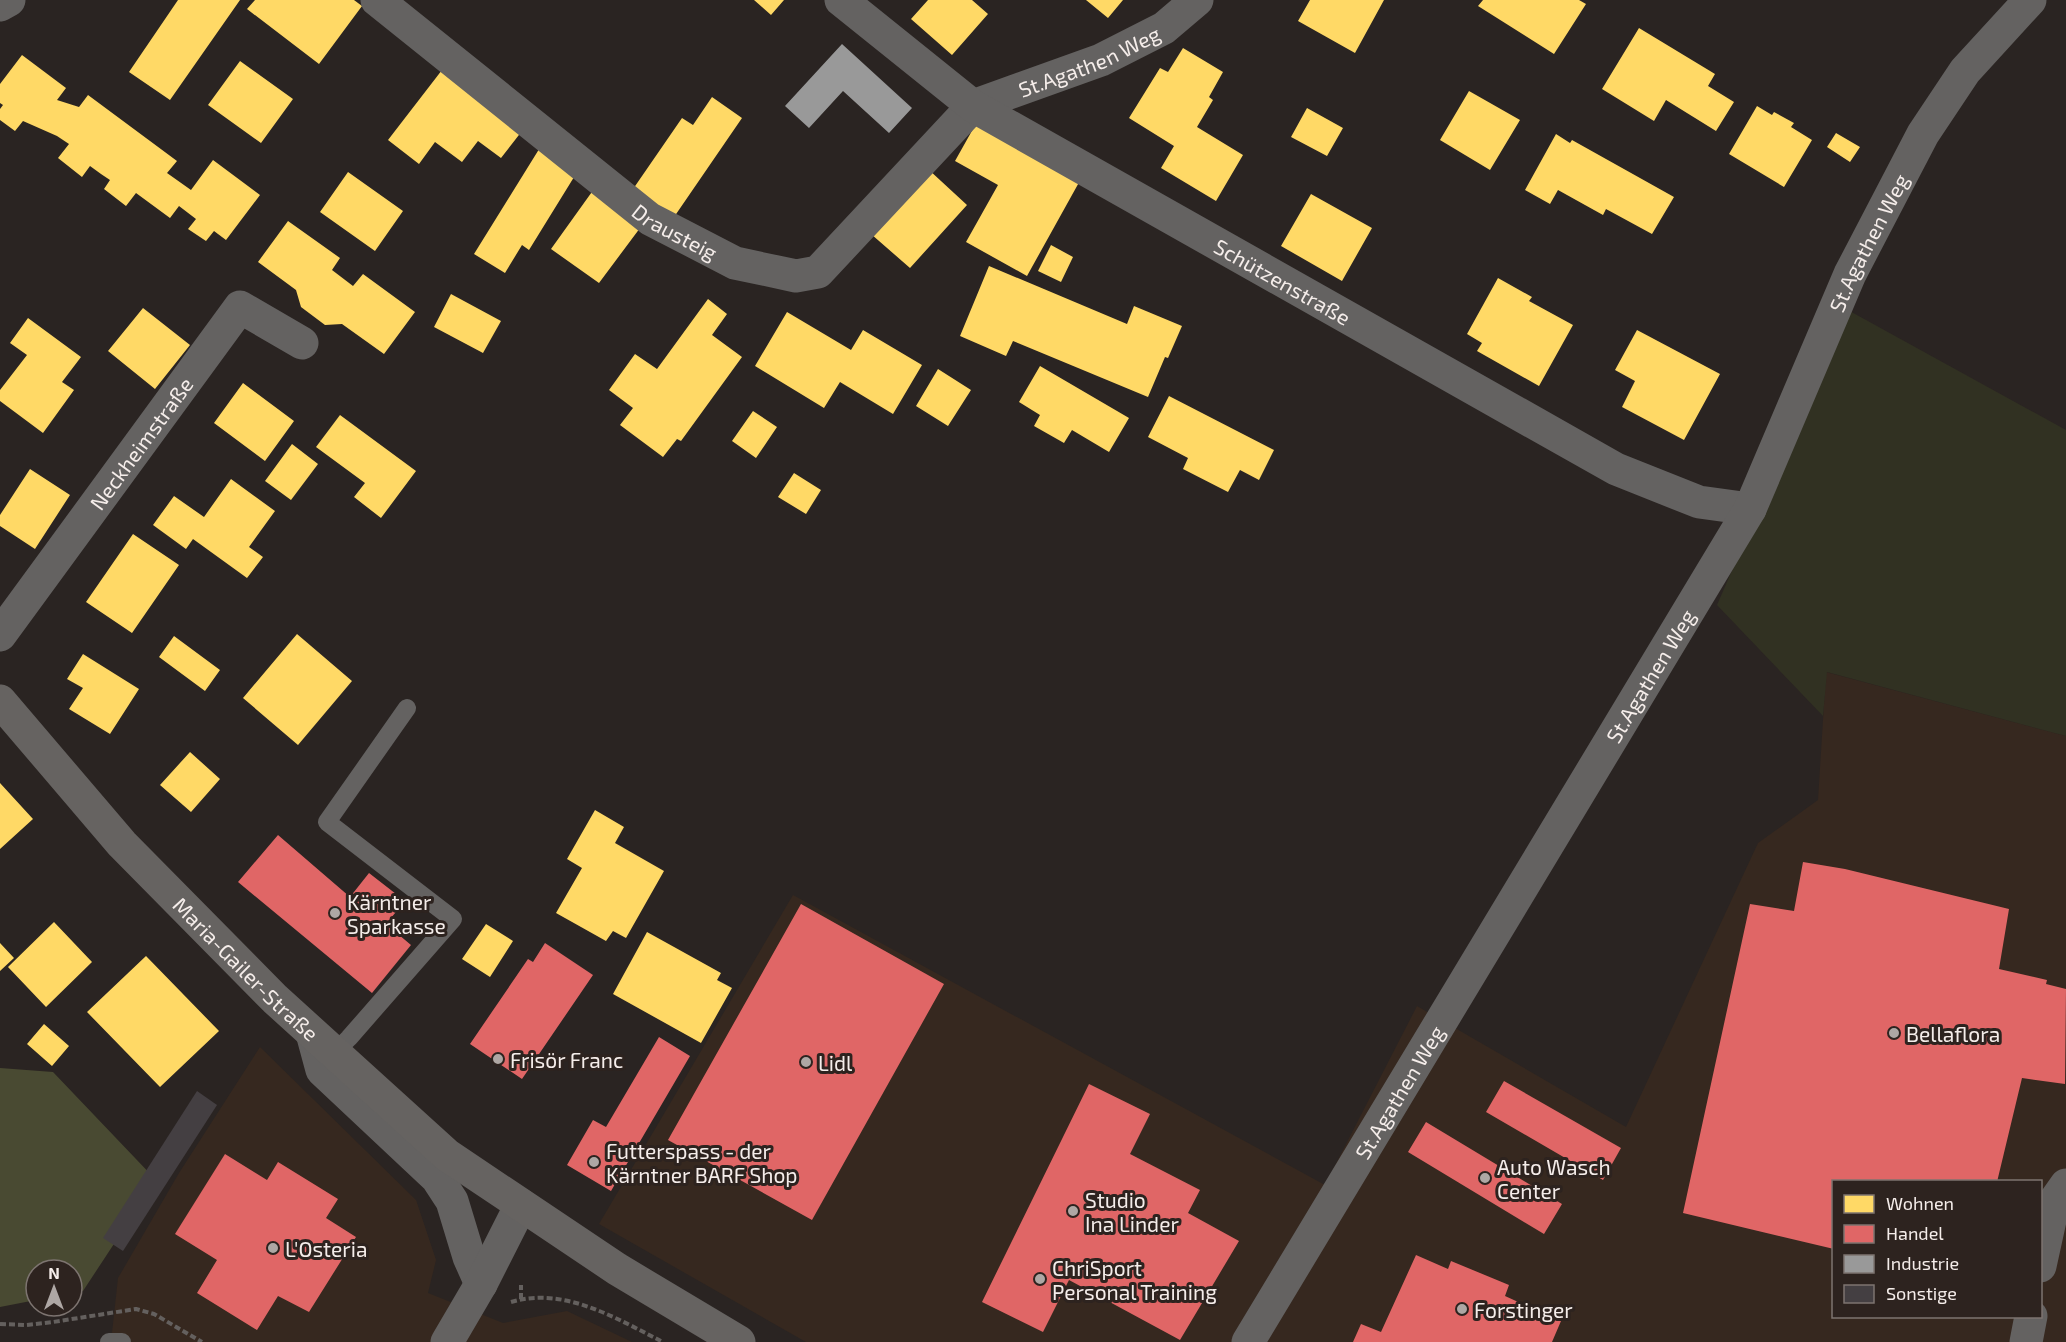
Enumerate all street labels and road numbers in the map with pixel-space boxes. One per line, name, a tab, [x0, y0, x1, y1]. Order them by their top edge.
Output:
street label: St.Agathen Weg	[1015, 20, 1164, 101]
street label: St.Agathen Weg	[1823, 169, 1913, 315]
street label: Drausteig	[628, 198, 722, 264]
street label: Schützenstraße	[1210, 232, 1355, 329]
street label: Neckheimstraße	[84, 372, 197, 514]
street label: St.Agathen Weg	[1600, 604, 1699, 747]
street label: Maria-Gailer-Straße	[169, 892, 324, 1045]
street label: St.Agathen Weg	[1349, 1020, 1449, 1163]

